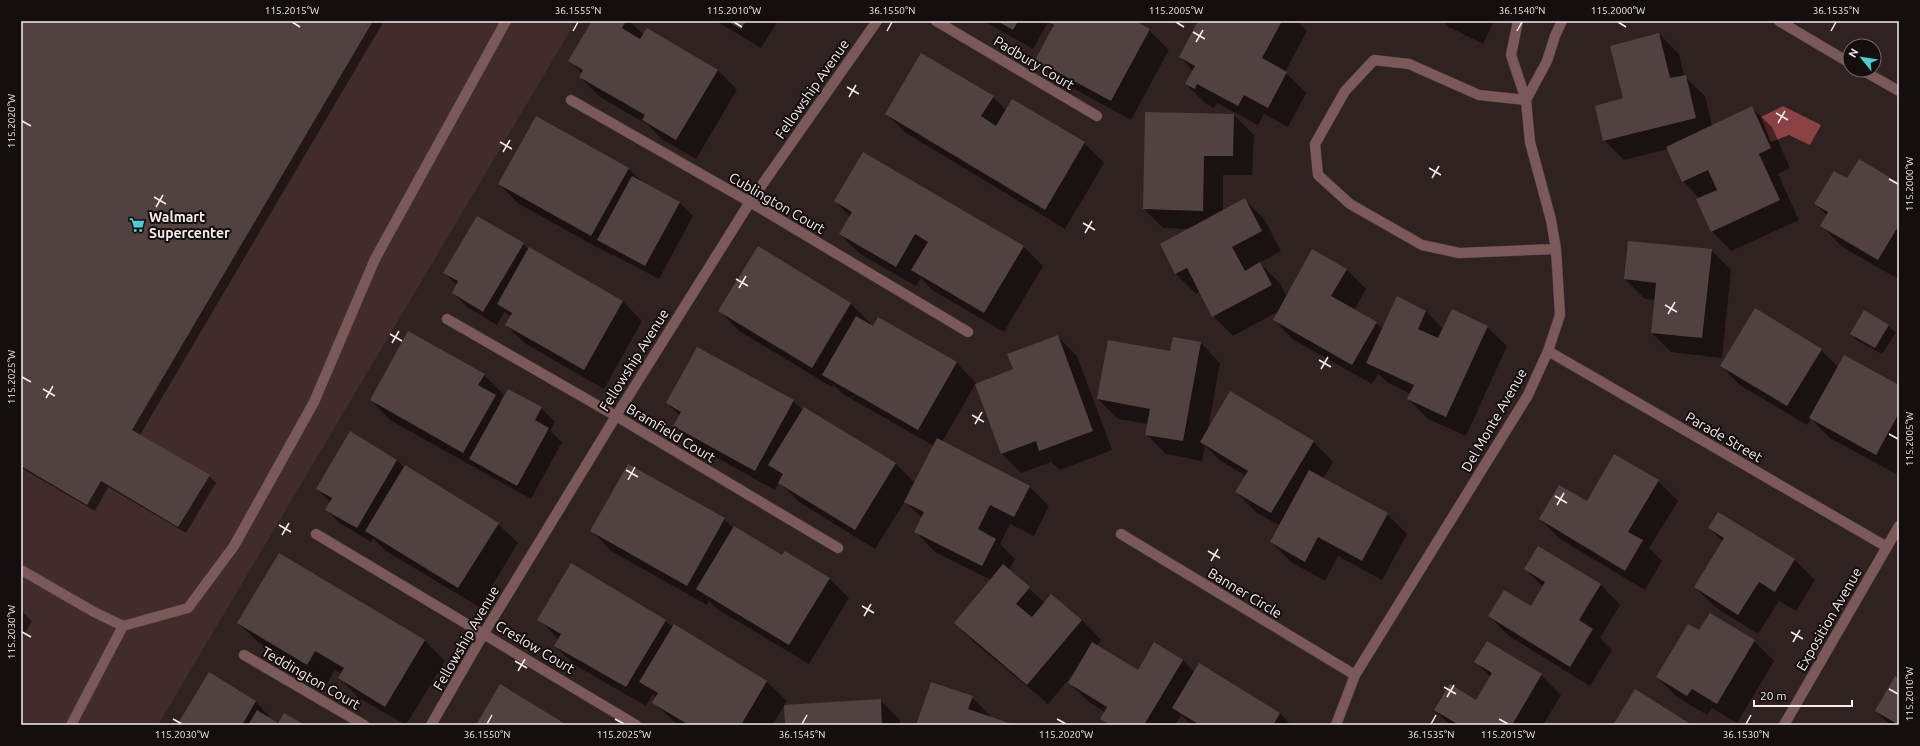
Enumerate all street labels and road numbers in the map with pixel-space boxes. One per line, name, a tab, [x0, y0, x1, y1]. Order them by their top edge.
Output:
street label: Padbury Court	[991, 33, 1078, 94]
street label: Fellowship Avenue	[772, 36, 852, 142]
street label: Cublington Court	[726, 169, 828, 237]
street label: Fellowship Avenue	[596, 306, 672, 414]
street label: Del Monte Avenue	[1458, 366, 1530, 474]
street label: Bramfield Court	[624, 400, 719, 466]
street label: Parade Street	[1683, 409, 1766, 466]
street label: Banner Circle	[1205, 565, 1285, 621]
street label: Exposition Avenue	[1793, 565, 1865, 673]
street label: Fellowship Avenue	[430, 583, 502, 693]
street label: Creslow Court	[493, 617, 578, 677]
street label: Teddington Court	[259, 643, 364, 713]

